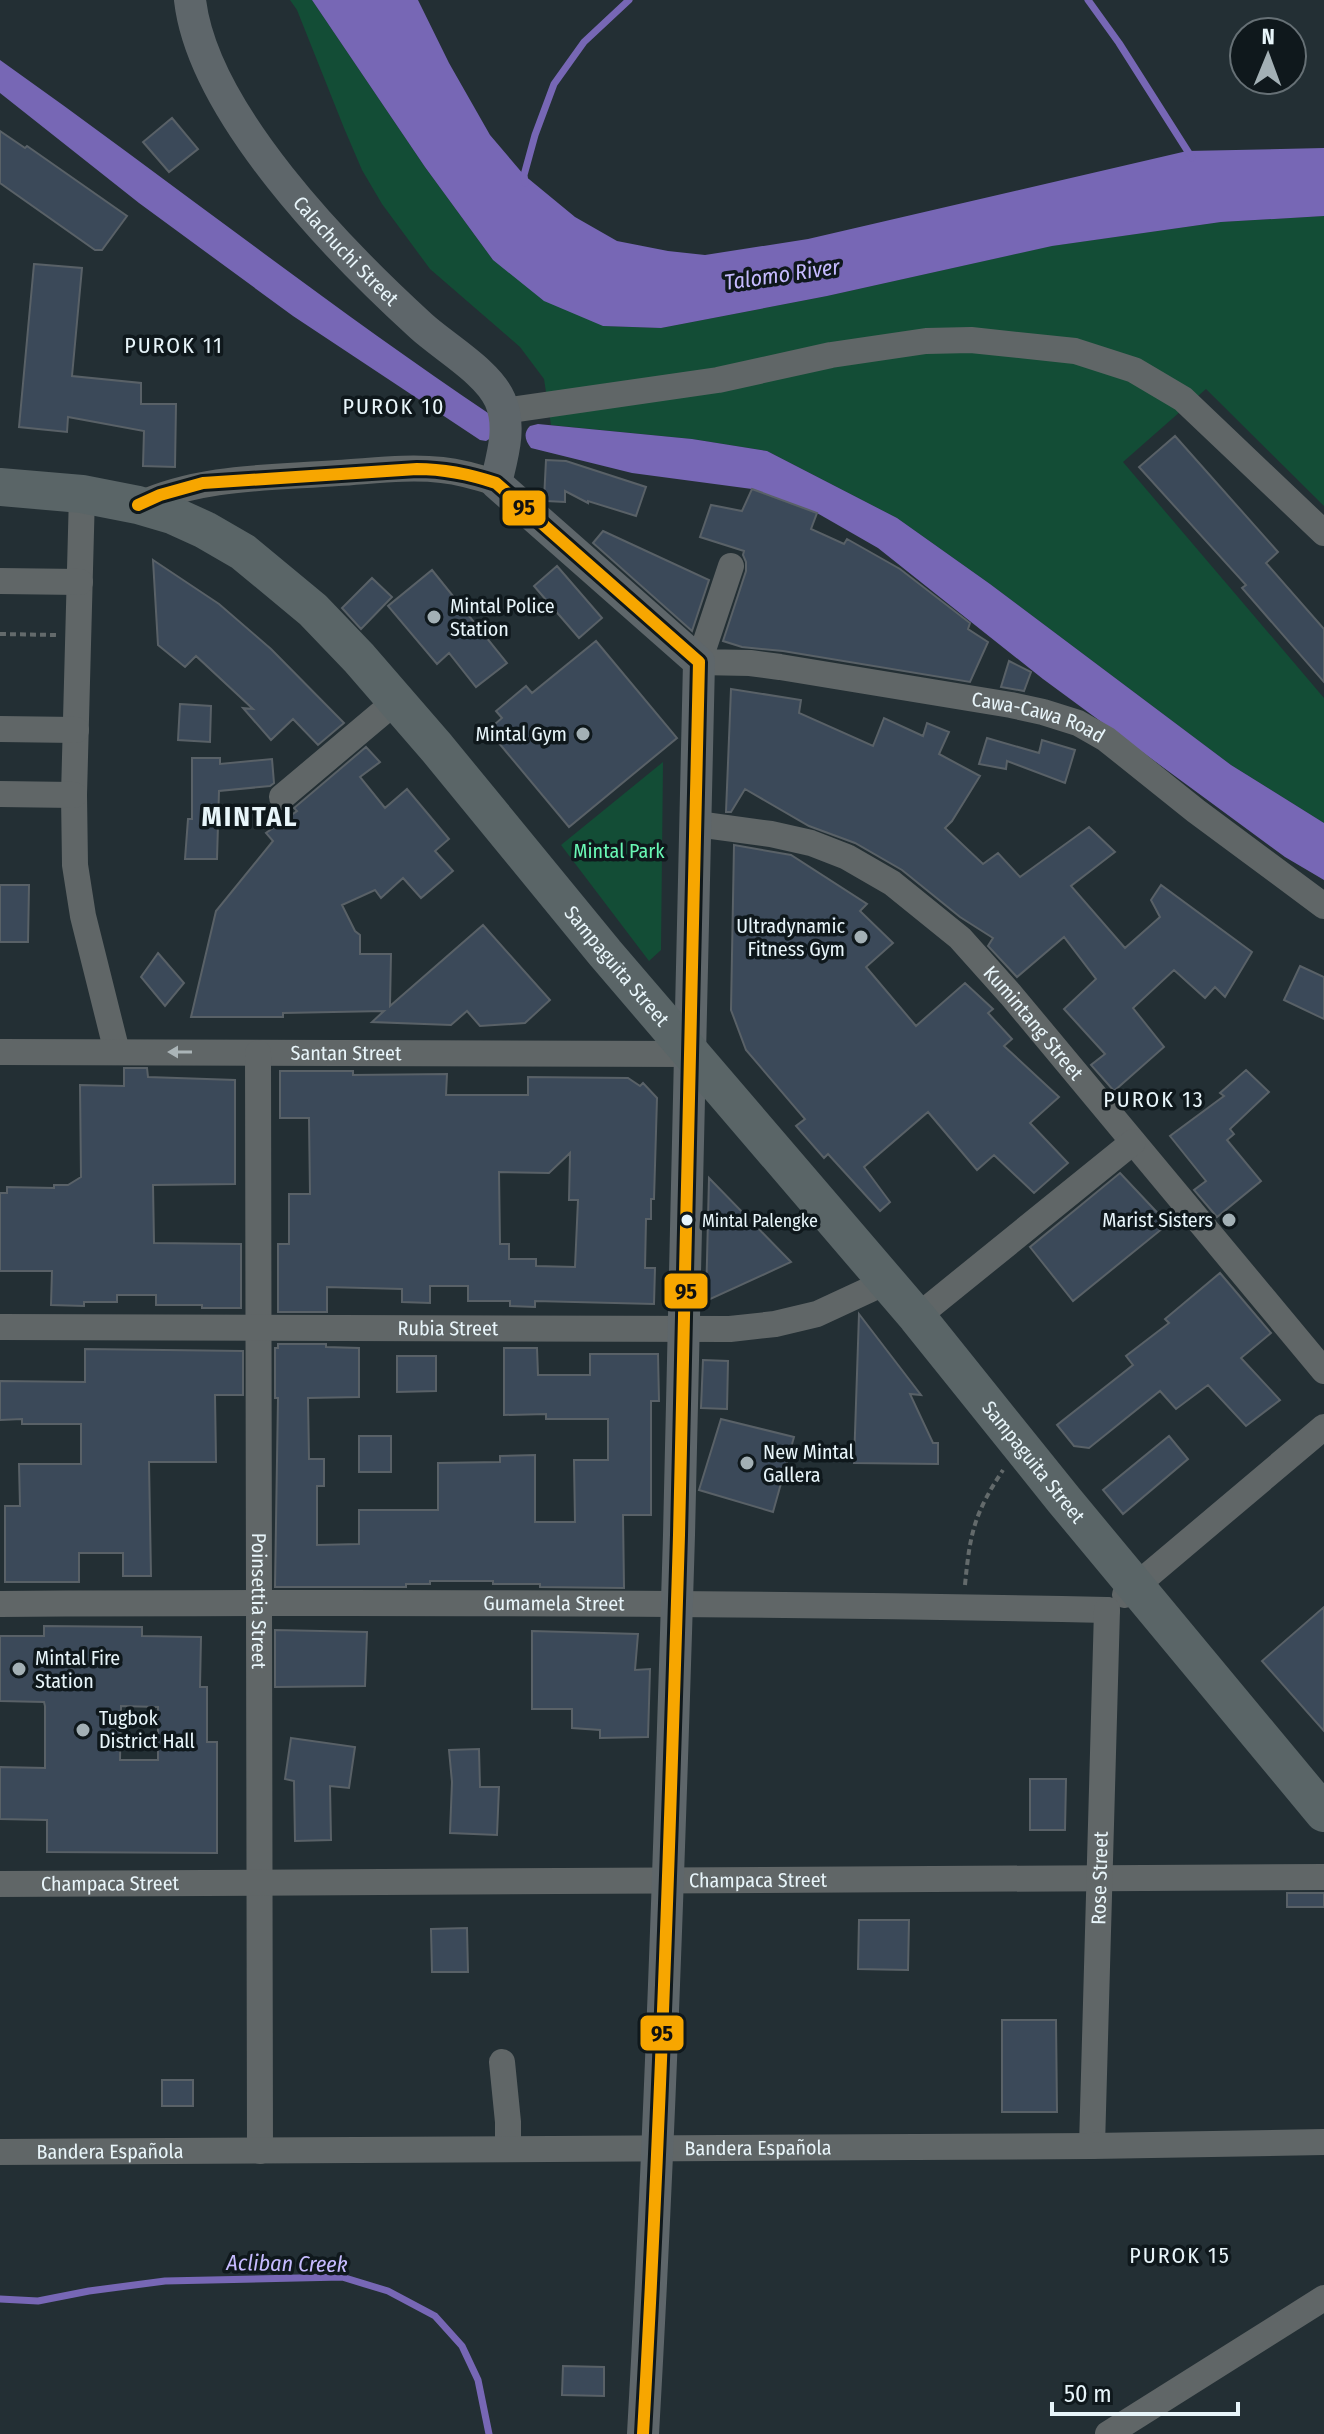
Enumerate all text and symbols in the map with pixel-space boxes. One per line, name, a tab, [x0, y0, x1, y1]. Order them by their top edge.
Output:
north arrow	[1228, 16, 1308, 96]
text: N	[1262, 23, 1275, 50]
street label: Calachuchi Street	[288, 191, 404, 311]
water label: Talomo River	[723, 253, 843, 296]
district label: PUROK 11	[124, 332, 224, 359]
district label: PUROK 10	[343, 393, 445, 420]
line badge: 95	[501, 489, 547, 527]
text: 95	[513, 494, 535, 521]
place label: Mintal Police Station	[450, 594, 555, 641]
marker: Mintal Police Station	[425, 608, 443, 626]
street label: Cawa-Cawa Road	[970, 687, 1109, 748]
place label: Mintal Gym	[475, 722, 567, 746]
marker: Mintal Gym	[574, 725, 592, 743]
district label: MINTAL	[201, 800, 299, 833]
park label: Mintal Park	[573, 839, 665, 863]
street label: Sampaguita Street	[559, 901, 675, 1031]
place label: Ultradynamic Fitness Gym	[736, 914, 845, 961]
marker: Ultradynamic Fitness Gym	[852, 928, 870, 946]
street label: Kumintang Street	[979, 961, 1089, 1085]
street label: Santan Street	[290, 1041, 402, 1065]
one-way arrow	[167, 1046, 192, 1058]
district label: PUROK 13	[1103, 1086, 1205, 1113]
place label: Marist Sisters	[1102, 1208, 1213, 1232]
place label: Mintal Palengke	[702, 1210, 818, 1232]
marker: Marist Sisters	[1220, 1211, 1238, 1229]
marker: Mintal Palengke	[679, 1212, 695, 1228]
line badge: 95	[663, 1272, 709, 1310]
text: 95	[675, 1278, 697, 1305]
street label: Rubia Street	[398, 1316, 499, 1340]
street label: Sampaguita Street	[977, 1396, 1090, 1528]
place label: New Mintal Gallera	[763, 1440, 854, 1487]
marker: New Mintal Gallera	[738, 1454, 756, 1472]
street label: Poinsettia Street	[247, 1533, 271, 1670]
street label: Gumamela Street	[483, 1591, 625, 1616]
place label: Mintal Fire Station	[35, 1646, 120, 1693]
marker: Mintal Fire Station	[10, 1660, 28, 1678]
place label: Tugbok District Hall	[99, 1706, 195, 1753]
marker: Tugbok District Hall	[74, 1721, 92, 1739]
street label: Rose Street	[1086, 1831, 1113, 1925]
street label: Champaca Street	[689, 1868, 828, 1892]
street label: Champaca Street	[41, 1871, 180, 1896]
line badge: 95	[639, 2014, 685, 2052]
text: 95	[651, 2020, 673, 2047]
street label: Bandera Española	[684, 2135, 832, 2160]
street label: Bandera Española	[36, 2139, 184, 2164]
district label: PUROK 15	[1129, 2242, 1231, 2269]
water label: Acliban Creek	[225, 2249, 348, 2278]
scale bar	[1052, 2366, 1238, 2416]
text: 50 m	[1064, 2380, 1112, 2408]

